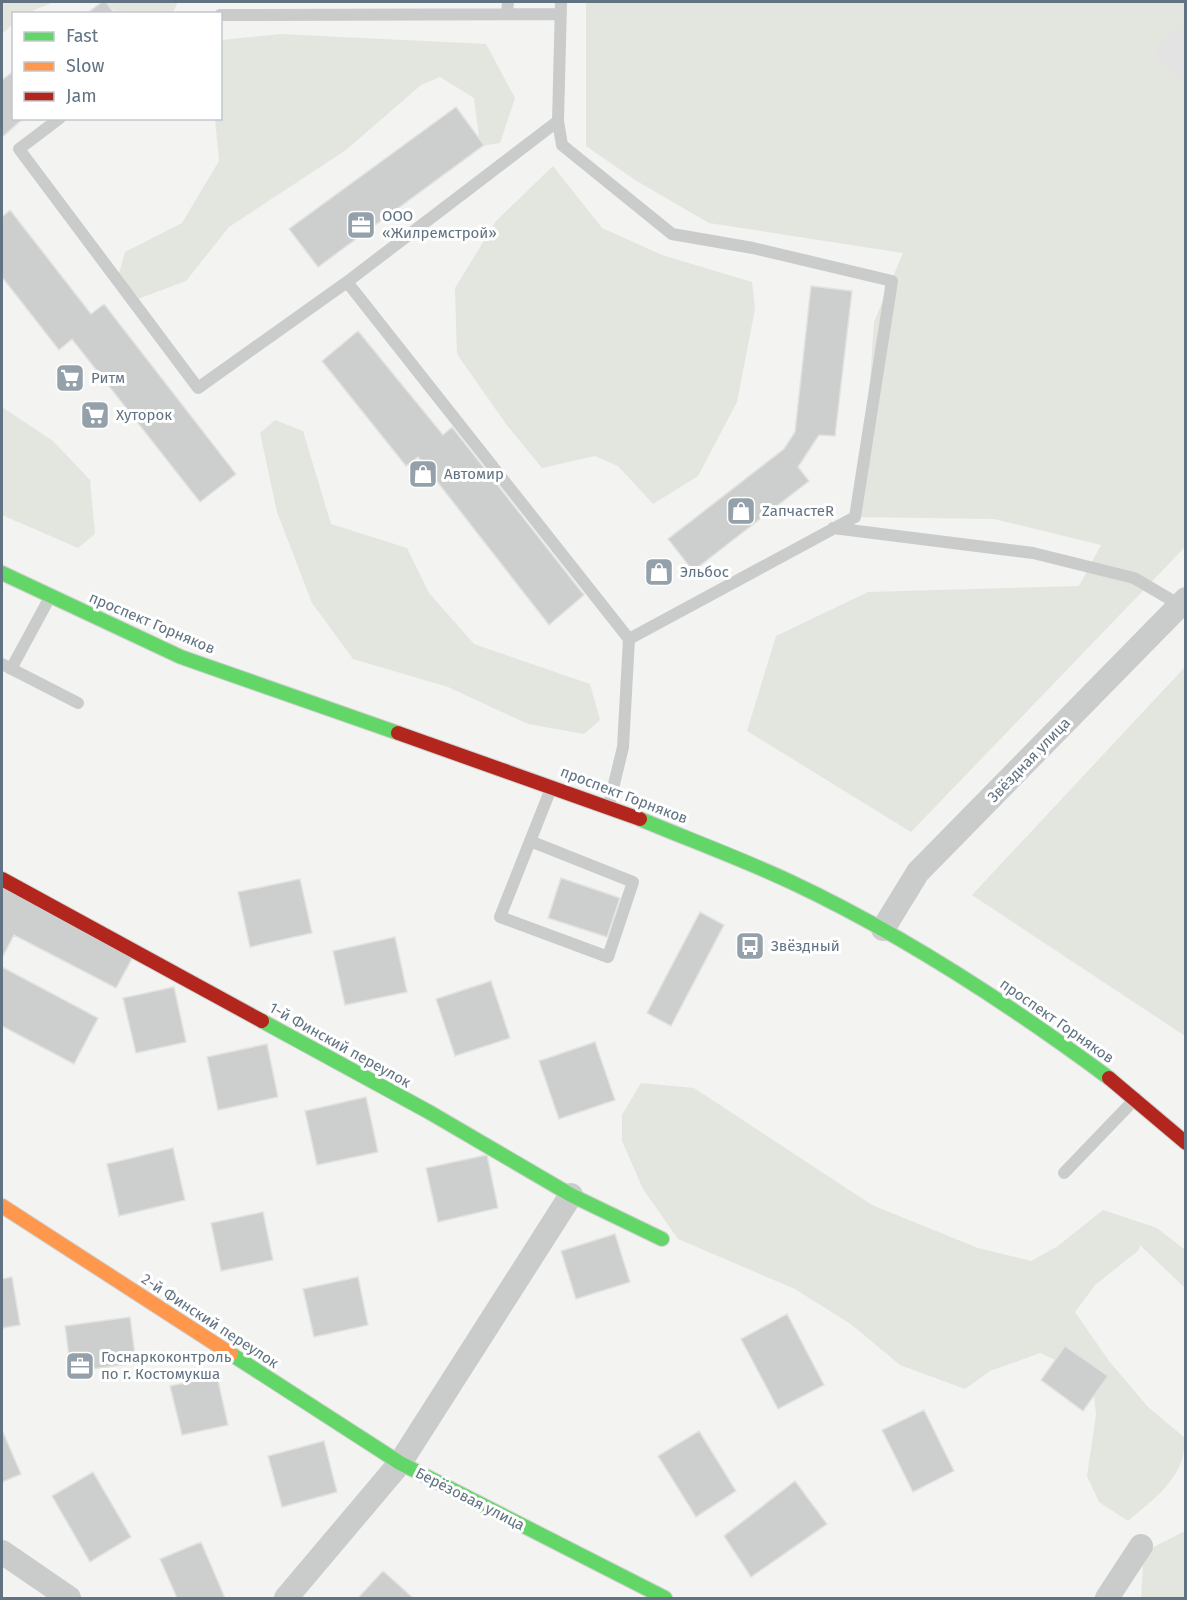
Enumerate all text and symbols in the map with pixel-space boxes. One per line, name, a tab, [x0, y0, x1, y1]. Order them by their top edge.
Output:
legend	[12, 12, 222, 120]
text: Fast	[66, 25, 99, 47]
text: Slow	[66, 55, 105, 77]
text: Jam	[66, 85, 97, 107]
place label: ООО «Жилремстрой»	[382, 207, 497, 242]
office icon: ООО «Жилремстрой»	[345, 209, 377, 241]
supermarket icon: Ритм	[54, 362, 86, 394]
place label: Ритм	[91, 369, 125, 387]
supermarket icon: Хуторок	[79, 399, 111, 431]
place label: Хуторок	[116, 406, 172, 424]
shop icon: Автомир	[407, 458, 439, 490]
place label: Автомир	[444, 465, 504, 483]
shop icon: ZапчастеR	[725, 495, 757, 527]
place label: ZапчастеR	[762, 502, 834, 520]
shop icon: Эльбос	[643, 556, 675, 588]
place label: Эльбос	[680, 563, 729, 581]
street label: проспект Горняков	[86, 588, 218, 658]
street label: Звёздная улица	[984, 714, 1074, 806]
street label: проспект Горняков	[558, 762, 690, 828]
bus stop icon: Звёздный	[734, 930, 766, 962]
place label: Звёздный	[771, 937, 840, 955]
street label: проспект Горняков	[997, 975, 1117, 1067]
street label: 1-й Финский переулок	[266, 999, 414, 1092]
street label: 2-й Финский переулок	[138, 1270, 282, 1372]
place label: Госнаркоконтроль по г. Костомукша	[101, 1348, 232, 1383]
office icon: Госнаркоконтроль по г. Костомукша	[64, 1350, 96, 1382]
street label: Берёзовая улица	[412, 1464, 528, 1534]

